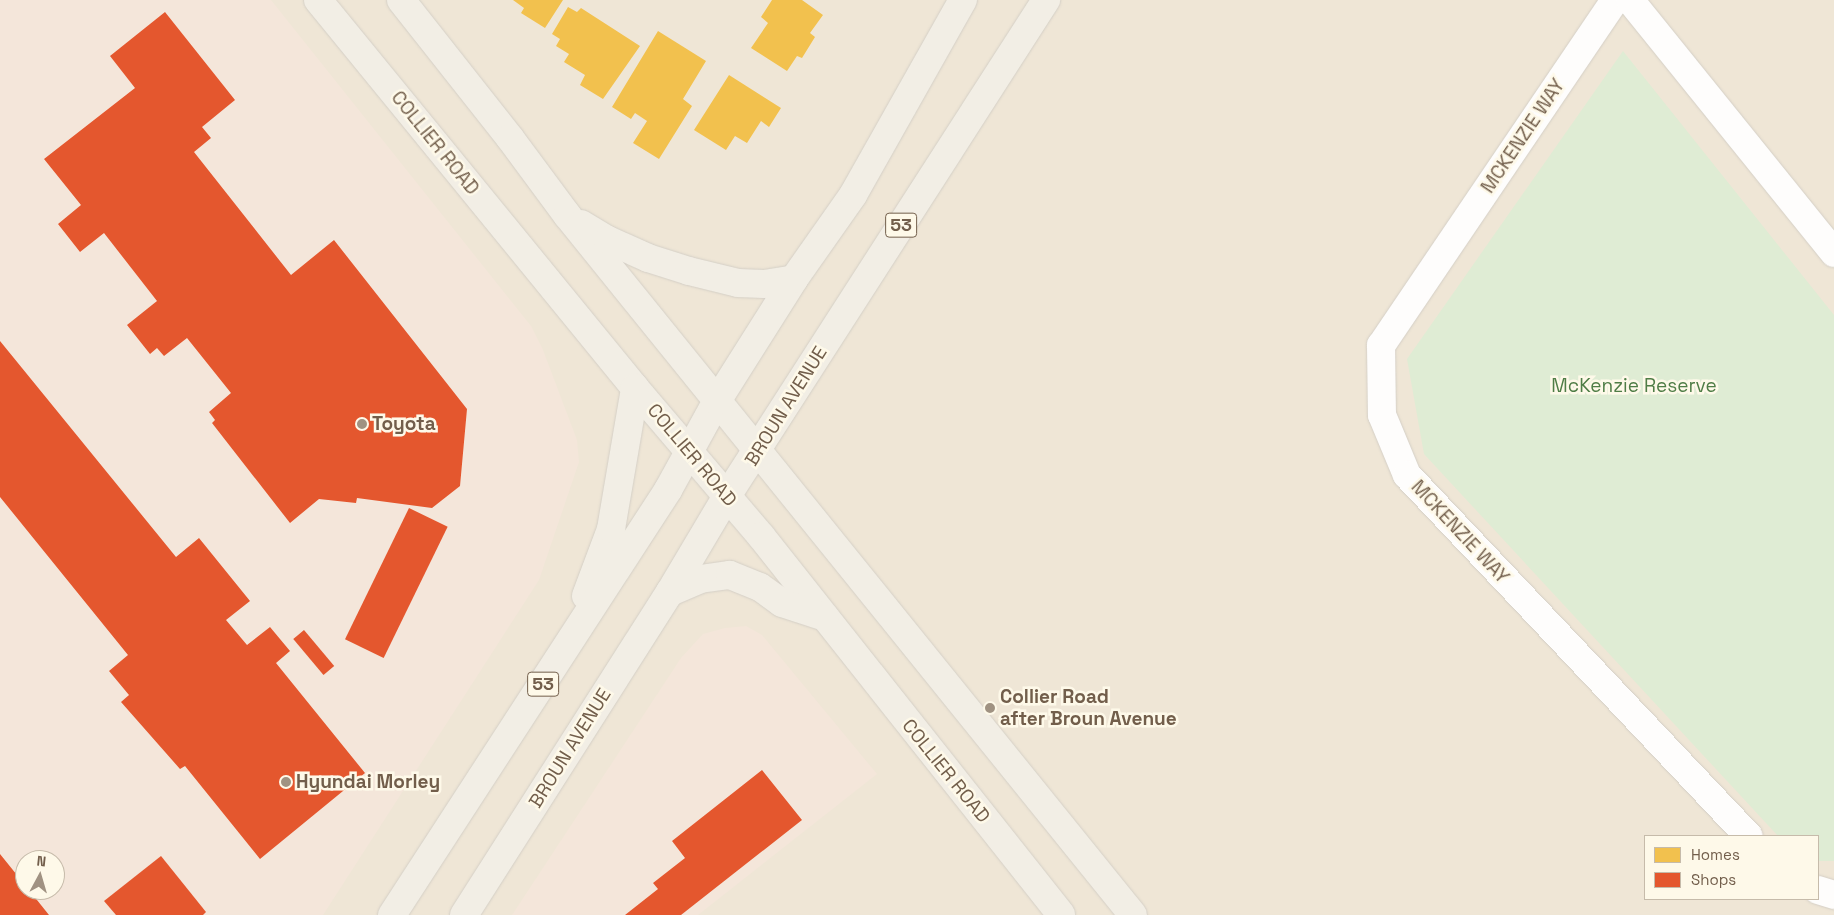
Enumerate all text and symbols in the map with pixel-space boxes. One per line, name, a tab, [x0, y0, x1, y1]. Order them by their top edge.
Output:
street label: MCKENZIE WAY	[1476, 75, 1570, 197]
street label: COLLIER ROAD	[386, 86, 484, 200]
road number: 53	[885, 210, 917, 240]
street label: BROUN AVENUE	[740, 342, 832, 470]
park label: McKenzie Reserve	[1551, 375, 1717, 397]
street label: COLLIER ROAD	[642, 399, 742, 511]
place label: Toyota	[372, 413, 436, 435]
marker: Toyota	[356, 418, 368, 430]
street label: MCKENZIE WAY	[1406, 476, 1514, 588]
road number: 53	[527, 669, 559, 700]
street label: BROUN AVENUE	[524, 684, 616, 812]
place label: Collier Road after Broun Avenue	[1000, 686, 1177, 730]
marker: Collier Road after Broun Avenue	[984, 702, 996, 714]
street label: COLLIER ROAD	[897, 714, 995, 828]
place label: Hyundai Morley	[296, 771, 440, 793]
marker: Hyundai Morley	[280, 776, 292, 788]
legend	[1644, 835, 1819, 900]
text: Homes	[1691, 845, 1740, 864]
north arrow	[15, 850, 65, 900]
text: N	[36, 852, 47, 871]
text: Shops	[1691, 870, 1736, 889]

